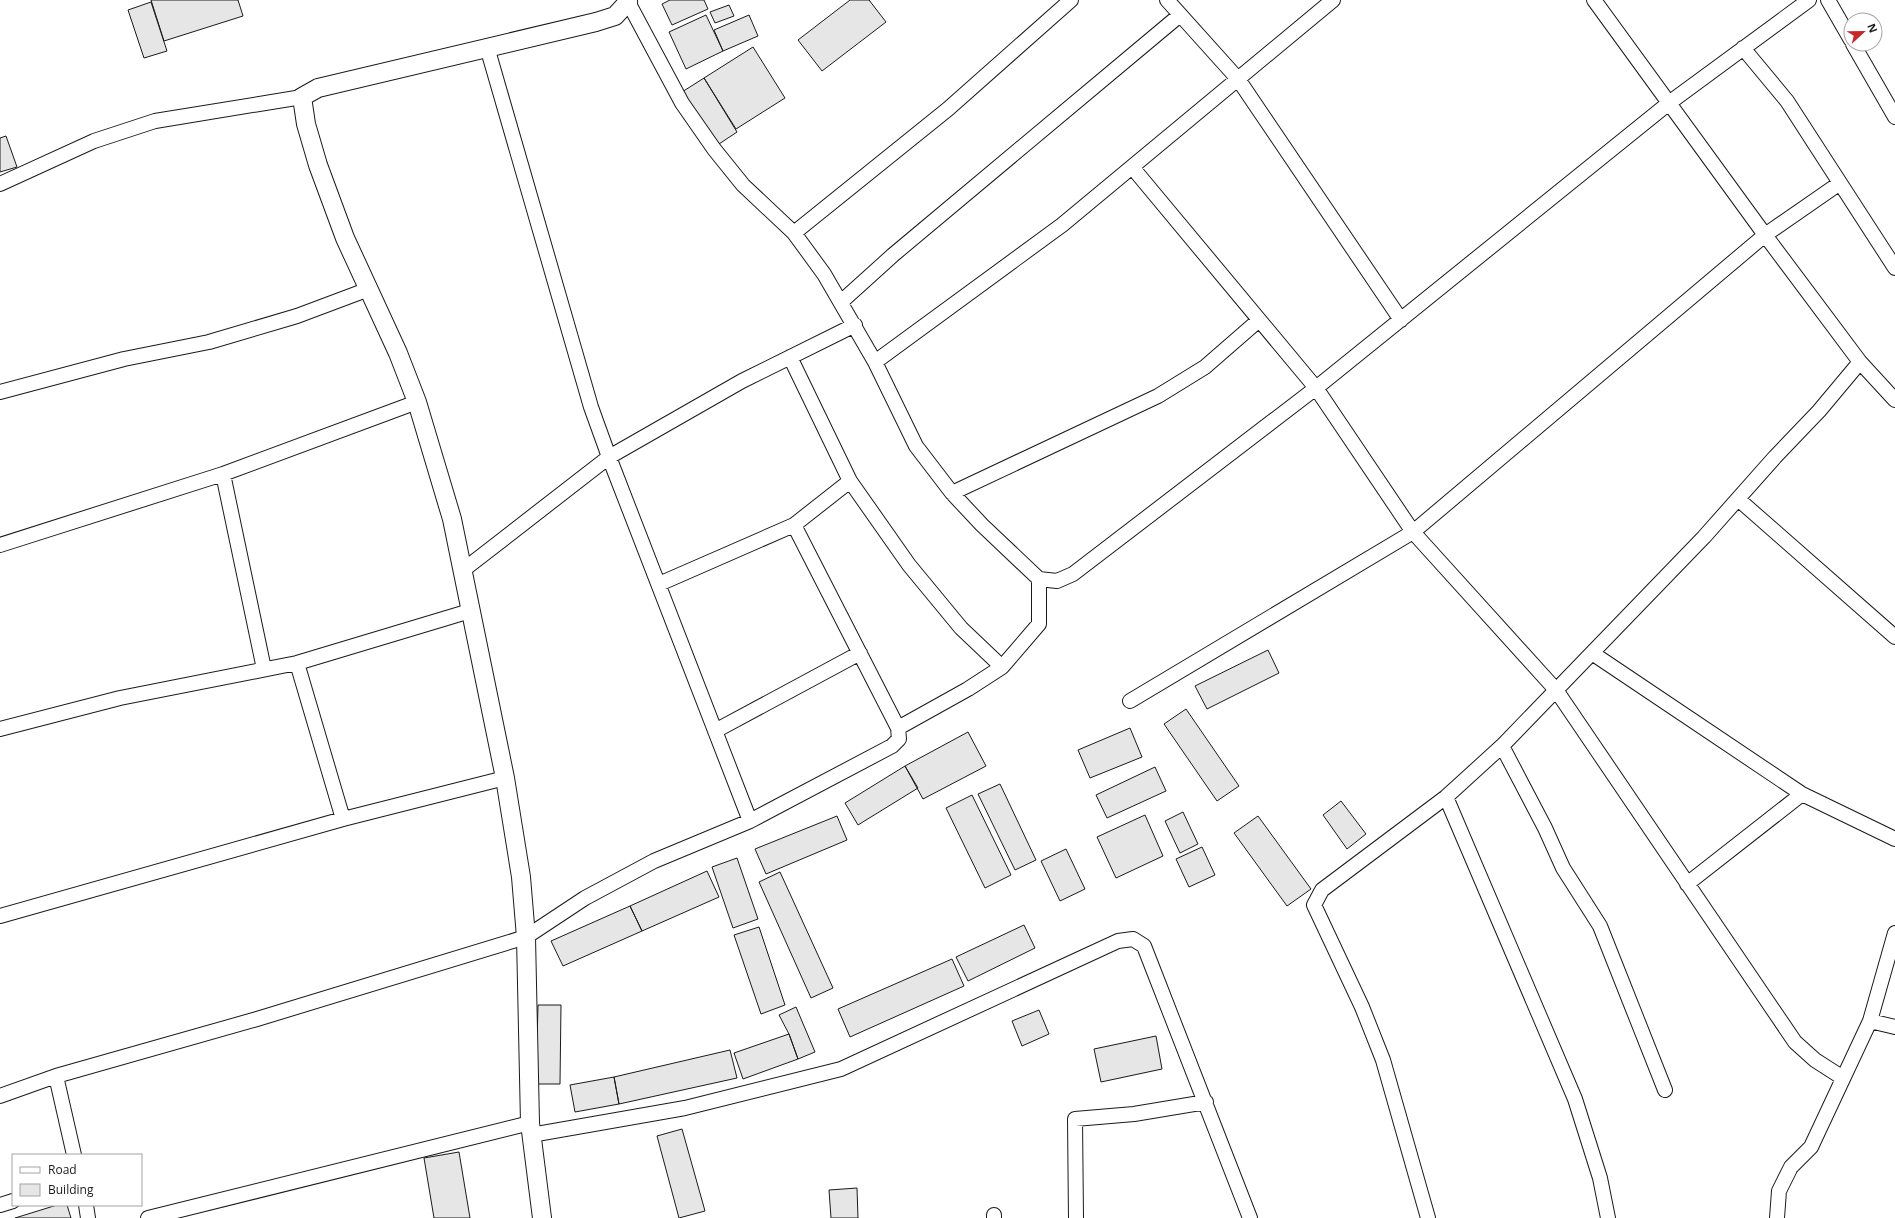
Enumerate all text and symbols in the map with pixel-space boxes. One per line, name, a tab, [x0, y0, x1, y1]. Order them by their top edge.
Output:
north arrow	[1843, 12, 1883, 52]
text: N	[1864, 21, 1881, 35]
legend	[12, 1154, 142, 1206]
text: Road	[48, 1161, 77, 1178]
text: Building	[48, 1181, 94, 1198]

